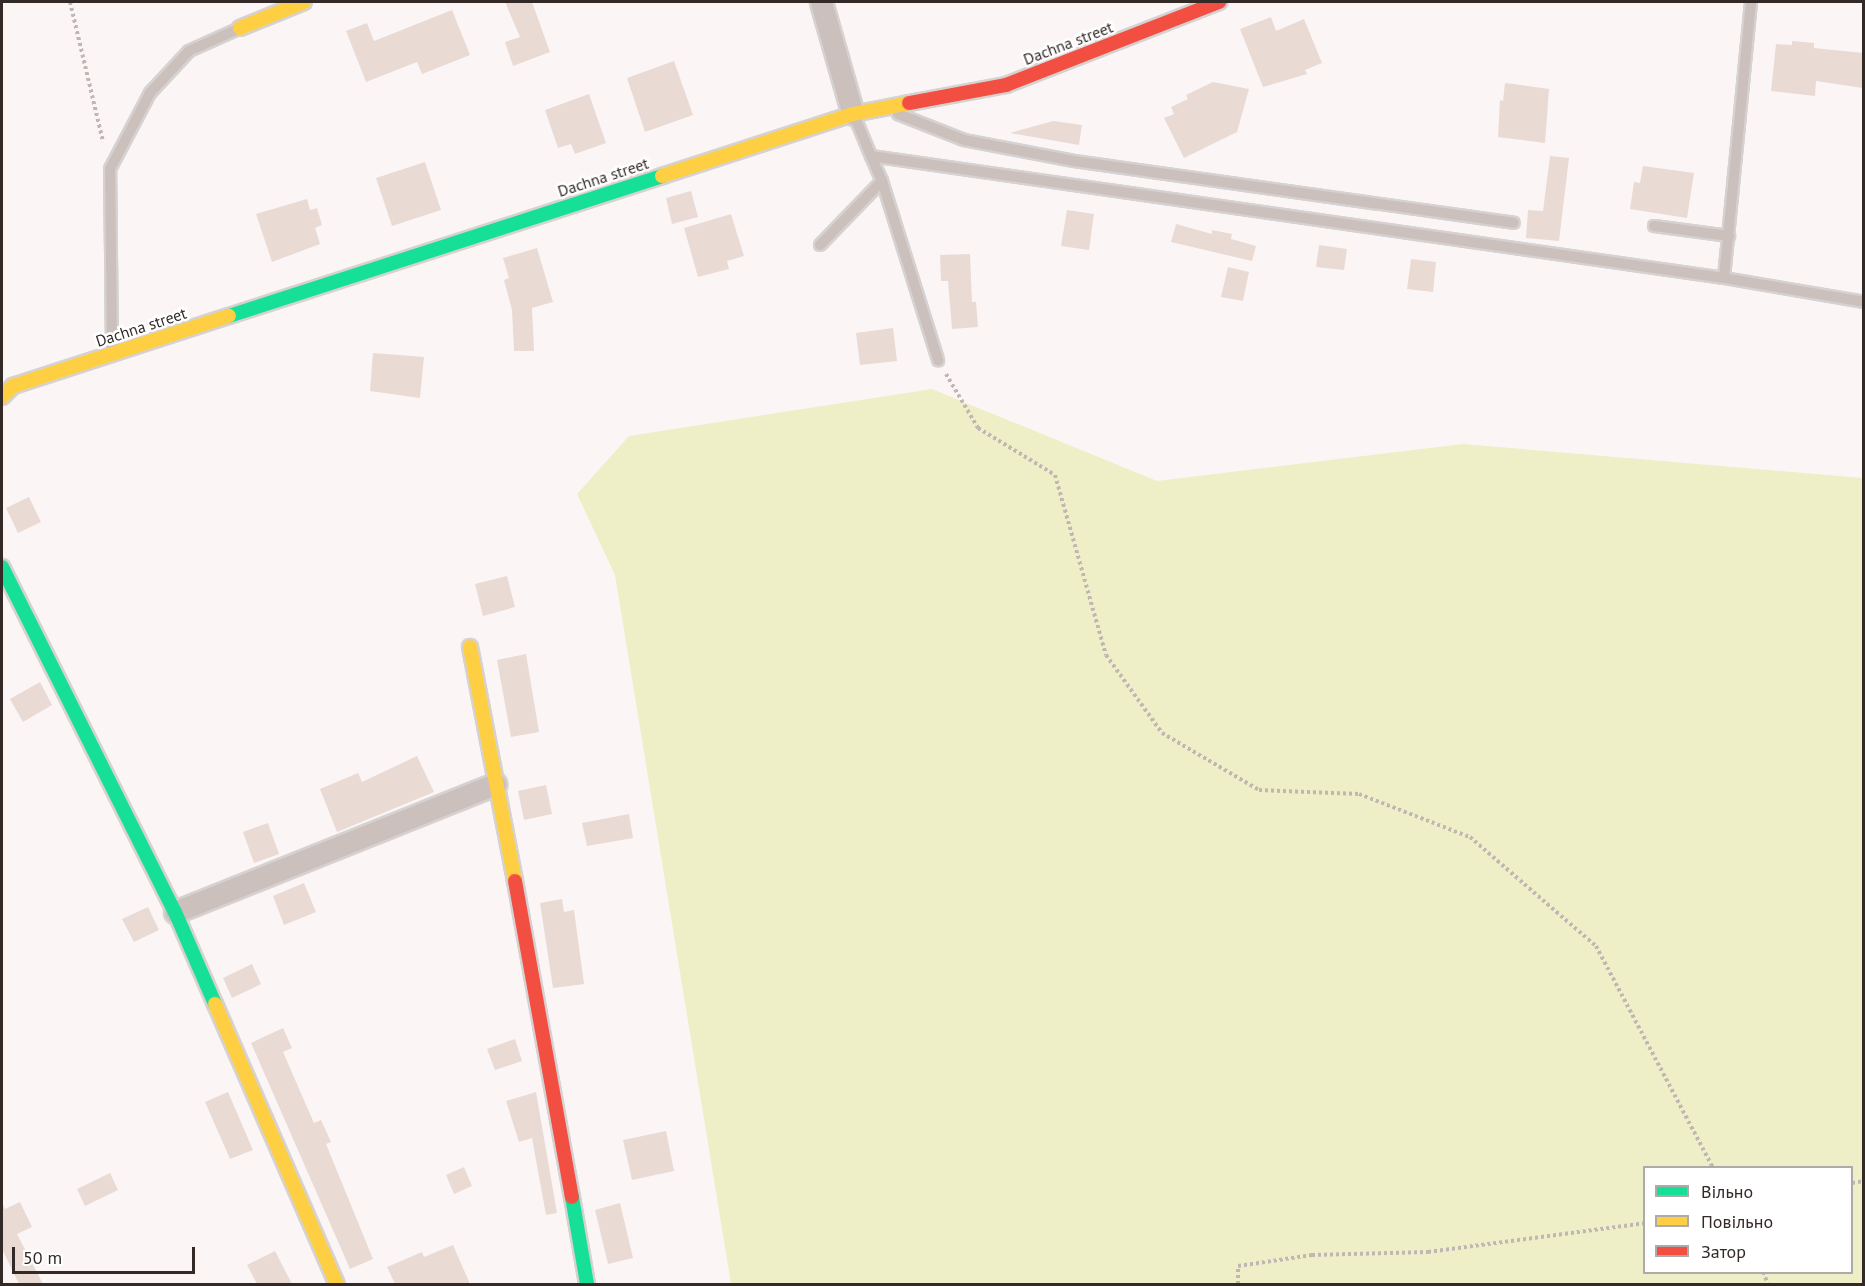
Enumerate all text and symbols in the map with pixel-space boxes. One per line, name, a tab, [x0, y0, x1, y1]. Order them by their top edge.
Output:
street label: Dachna street	[1020, 17, 1116, 69]
street label: Dachna street	[555, 153, 651, 201]
street label: Dachna street	[93, 303, 189, 351]
legend	[1643, 1166, 1853, 1274]
text: Вільно	[1701, 1180, 1753, 1203]
text: Повільно	[1701, 1210, 1773, 1233]
scale bar	[15, 1235, 198, 1273]
text: Затор	[1701, 1240, 1746, 1263]
text: 50 m	[23, 1246, 62, 1269]

